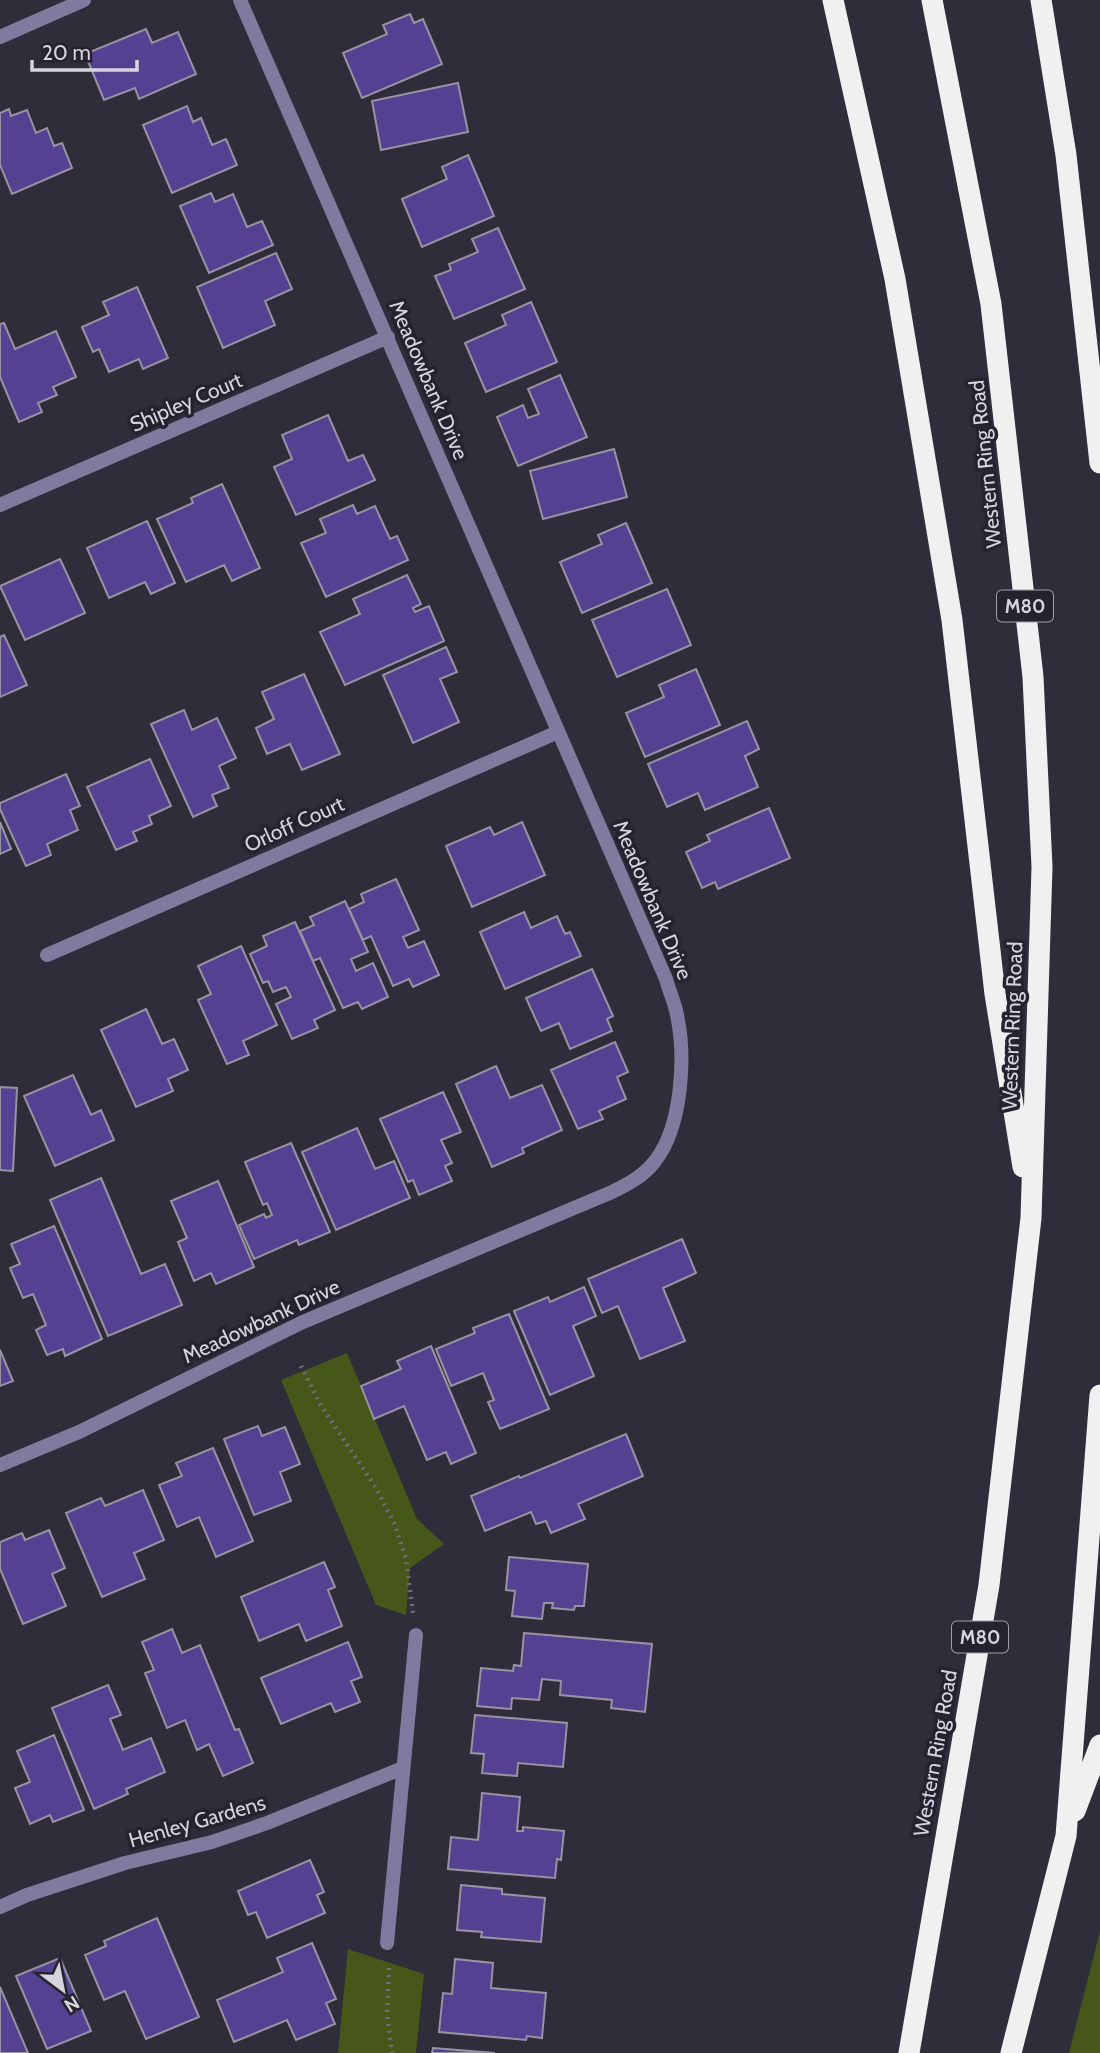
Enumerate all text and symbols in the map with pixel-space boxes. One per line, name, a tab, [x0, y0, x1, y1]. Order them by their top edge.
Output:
scale bar	[32, 28, 136, 72]
text: 20 m	[42, 40, 91, 65]
street label: Meadowbank Drive	[384, 297, 474, 464]
street label: Shipley Court	[126, 367, 246, 437]
street label: Western Ring Road	[964, 379, 1006, 549]
road number: M80	[997, 590, 1053, 622]
street label: Orloff Court	[240, 791, 348, 857]
street label: Meadowbank Drive	[608, 817, 698, 984]
street label: Western Ring Road	[997, 941, 1027, 1111]
street label: Meadowbank Drive	[178, 1274, 344, 1368]
road number: M80	[952, 1622, 1008, 1652]
street label: Western Ring Road	[908, 1668, 962, 1838]
street label: Henley Gardens	[126, 1789, 269, 1852]
north arrow	[28, 1955, 98, 2025]
text: N	[60, 1991, 84, 2017]

